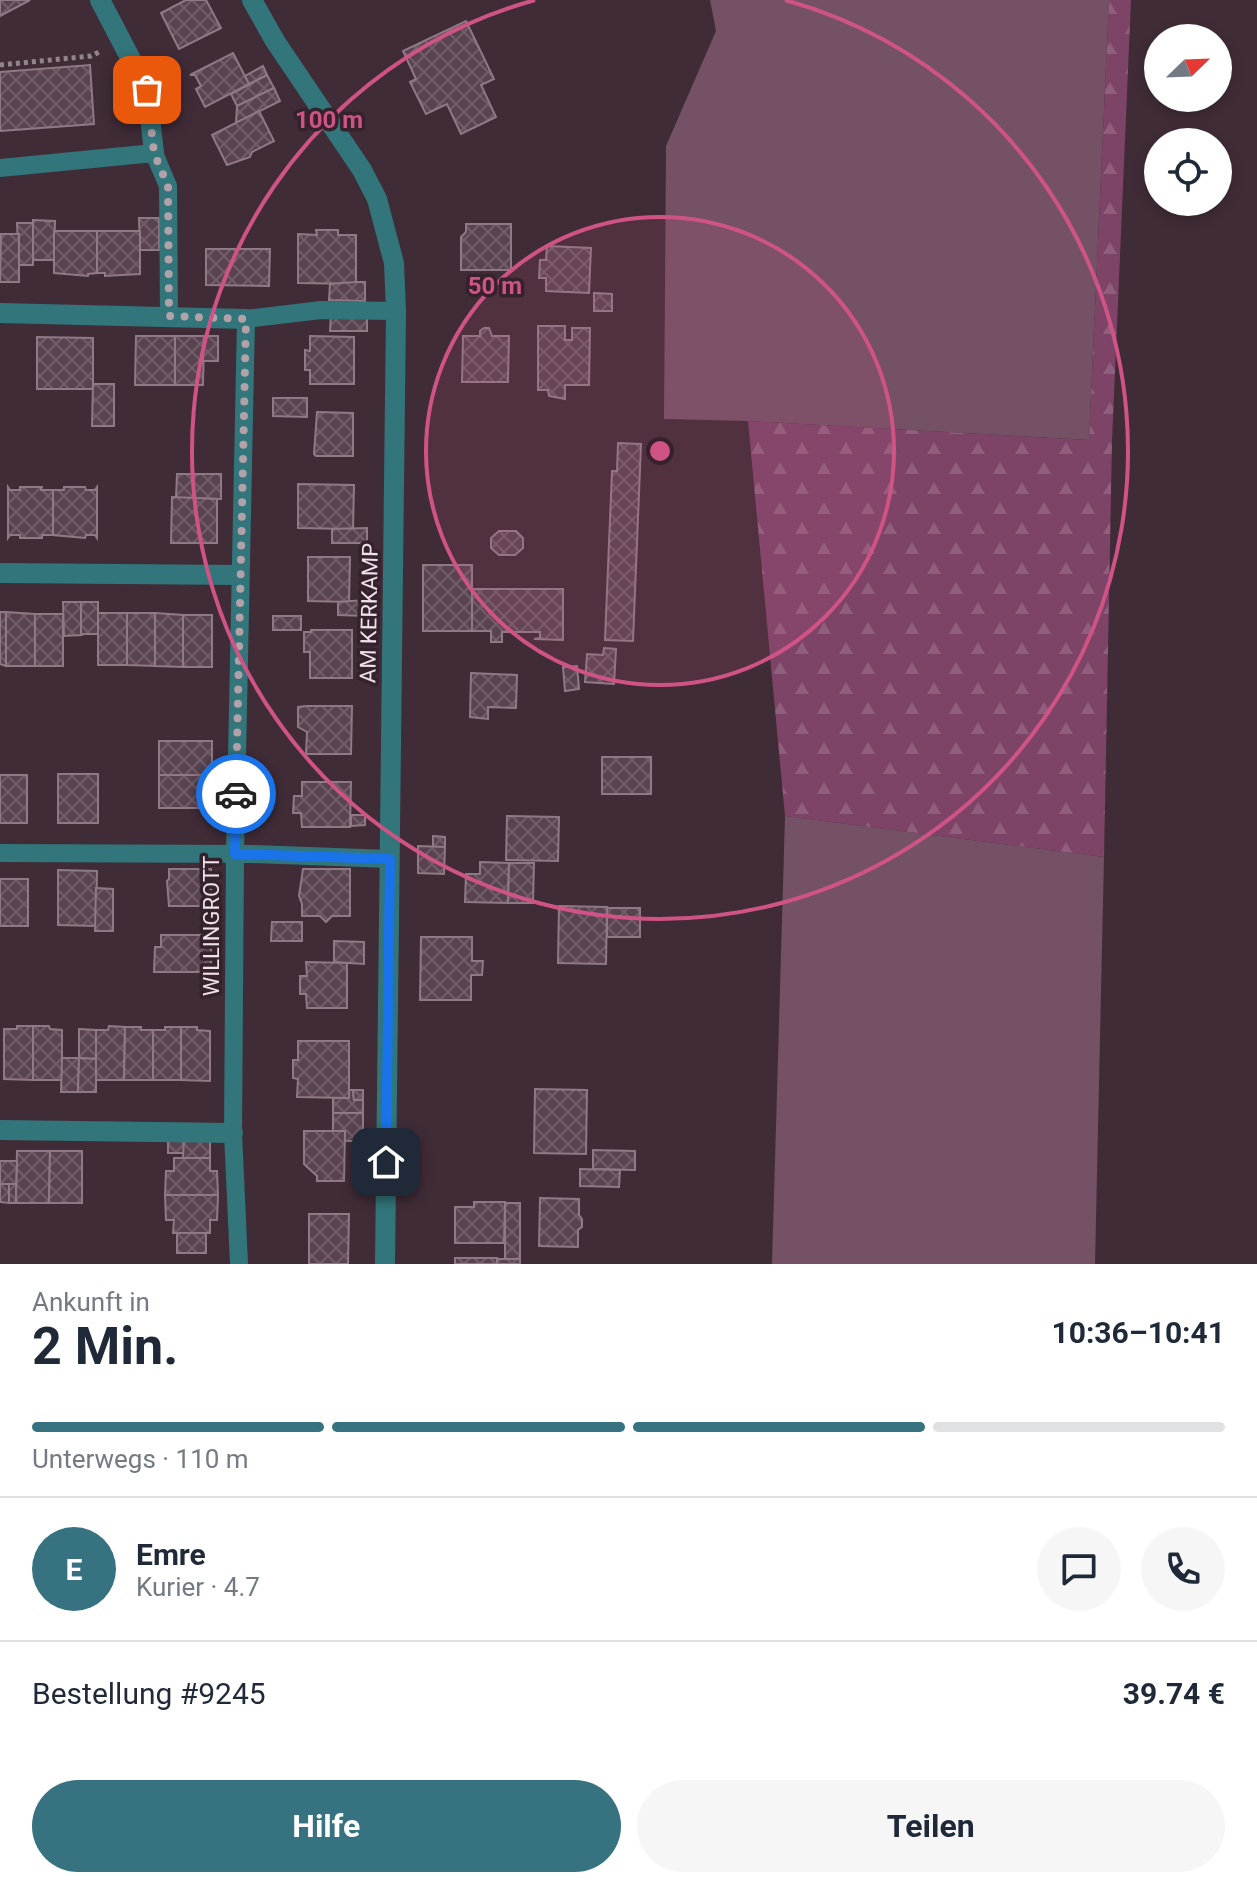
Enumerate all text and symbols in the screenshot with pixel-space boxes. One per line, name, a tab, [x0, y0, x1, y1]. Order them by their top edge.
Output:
north arrow	[1144, 24, 1232, 112]
map controls	[1144, 24, 1232, 216]
pin	[113, 56, 181, 124]
icon: bag	[125, 68, 169, 112]
text: 100 m	[295, 106, 363, 134]
button: locate	[1144, 128, 1232, 216]
text: 50 m	[468, 272, 522, 300]
centre of rings	[646, 437, 674, 465]
street label: AM KERKAMP	[355, 543, 383, 683]
courier	[196, 754, 276, 834]
icon: car	[214, 772, 258, 816]
street label: WILLINGROTT	[199, 856, 224, 996]
pin	[352, 1128, 420, 1196]
icon: home	[364, 1140, 408, 1184]
text: Ankunft in	[32, 1287, 150, 1317]
text: 10:36–10:41	[1051, 1315, 1225, 1350]
text: 2 Min.	[32, 1316, 178, 1377]
text: Unterwegs · 110 m	[32, 1444, 249, 1474]
button: chat	[1037, 1527, 1121, 1611]
button: phone	[1141, 1527, 1225, 1611]
text: Emre	[136, 1537, 206, 1572]
text: E	[66, 1552, 82, 1587]
text: Kurier · 4.7	[136, 1572, 260, 1602]
text: Bestellung #9245	[32, 1676, 266, 1711]
text: 39.74 €	[1123, 1676, 1225, 1711]
button: Hilfe	[32, 1780, 621, 1872]
button: Teilen	[637, 1780, 1225, 1872]

